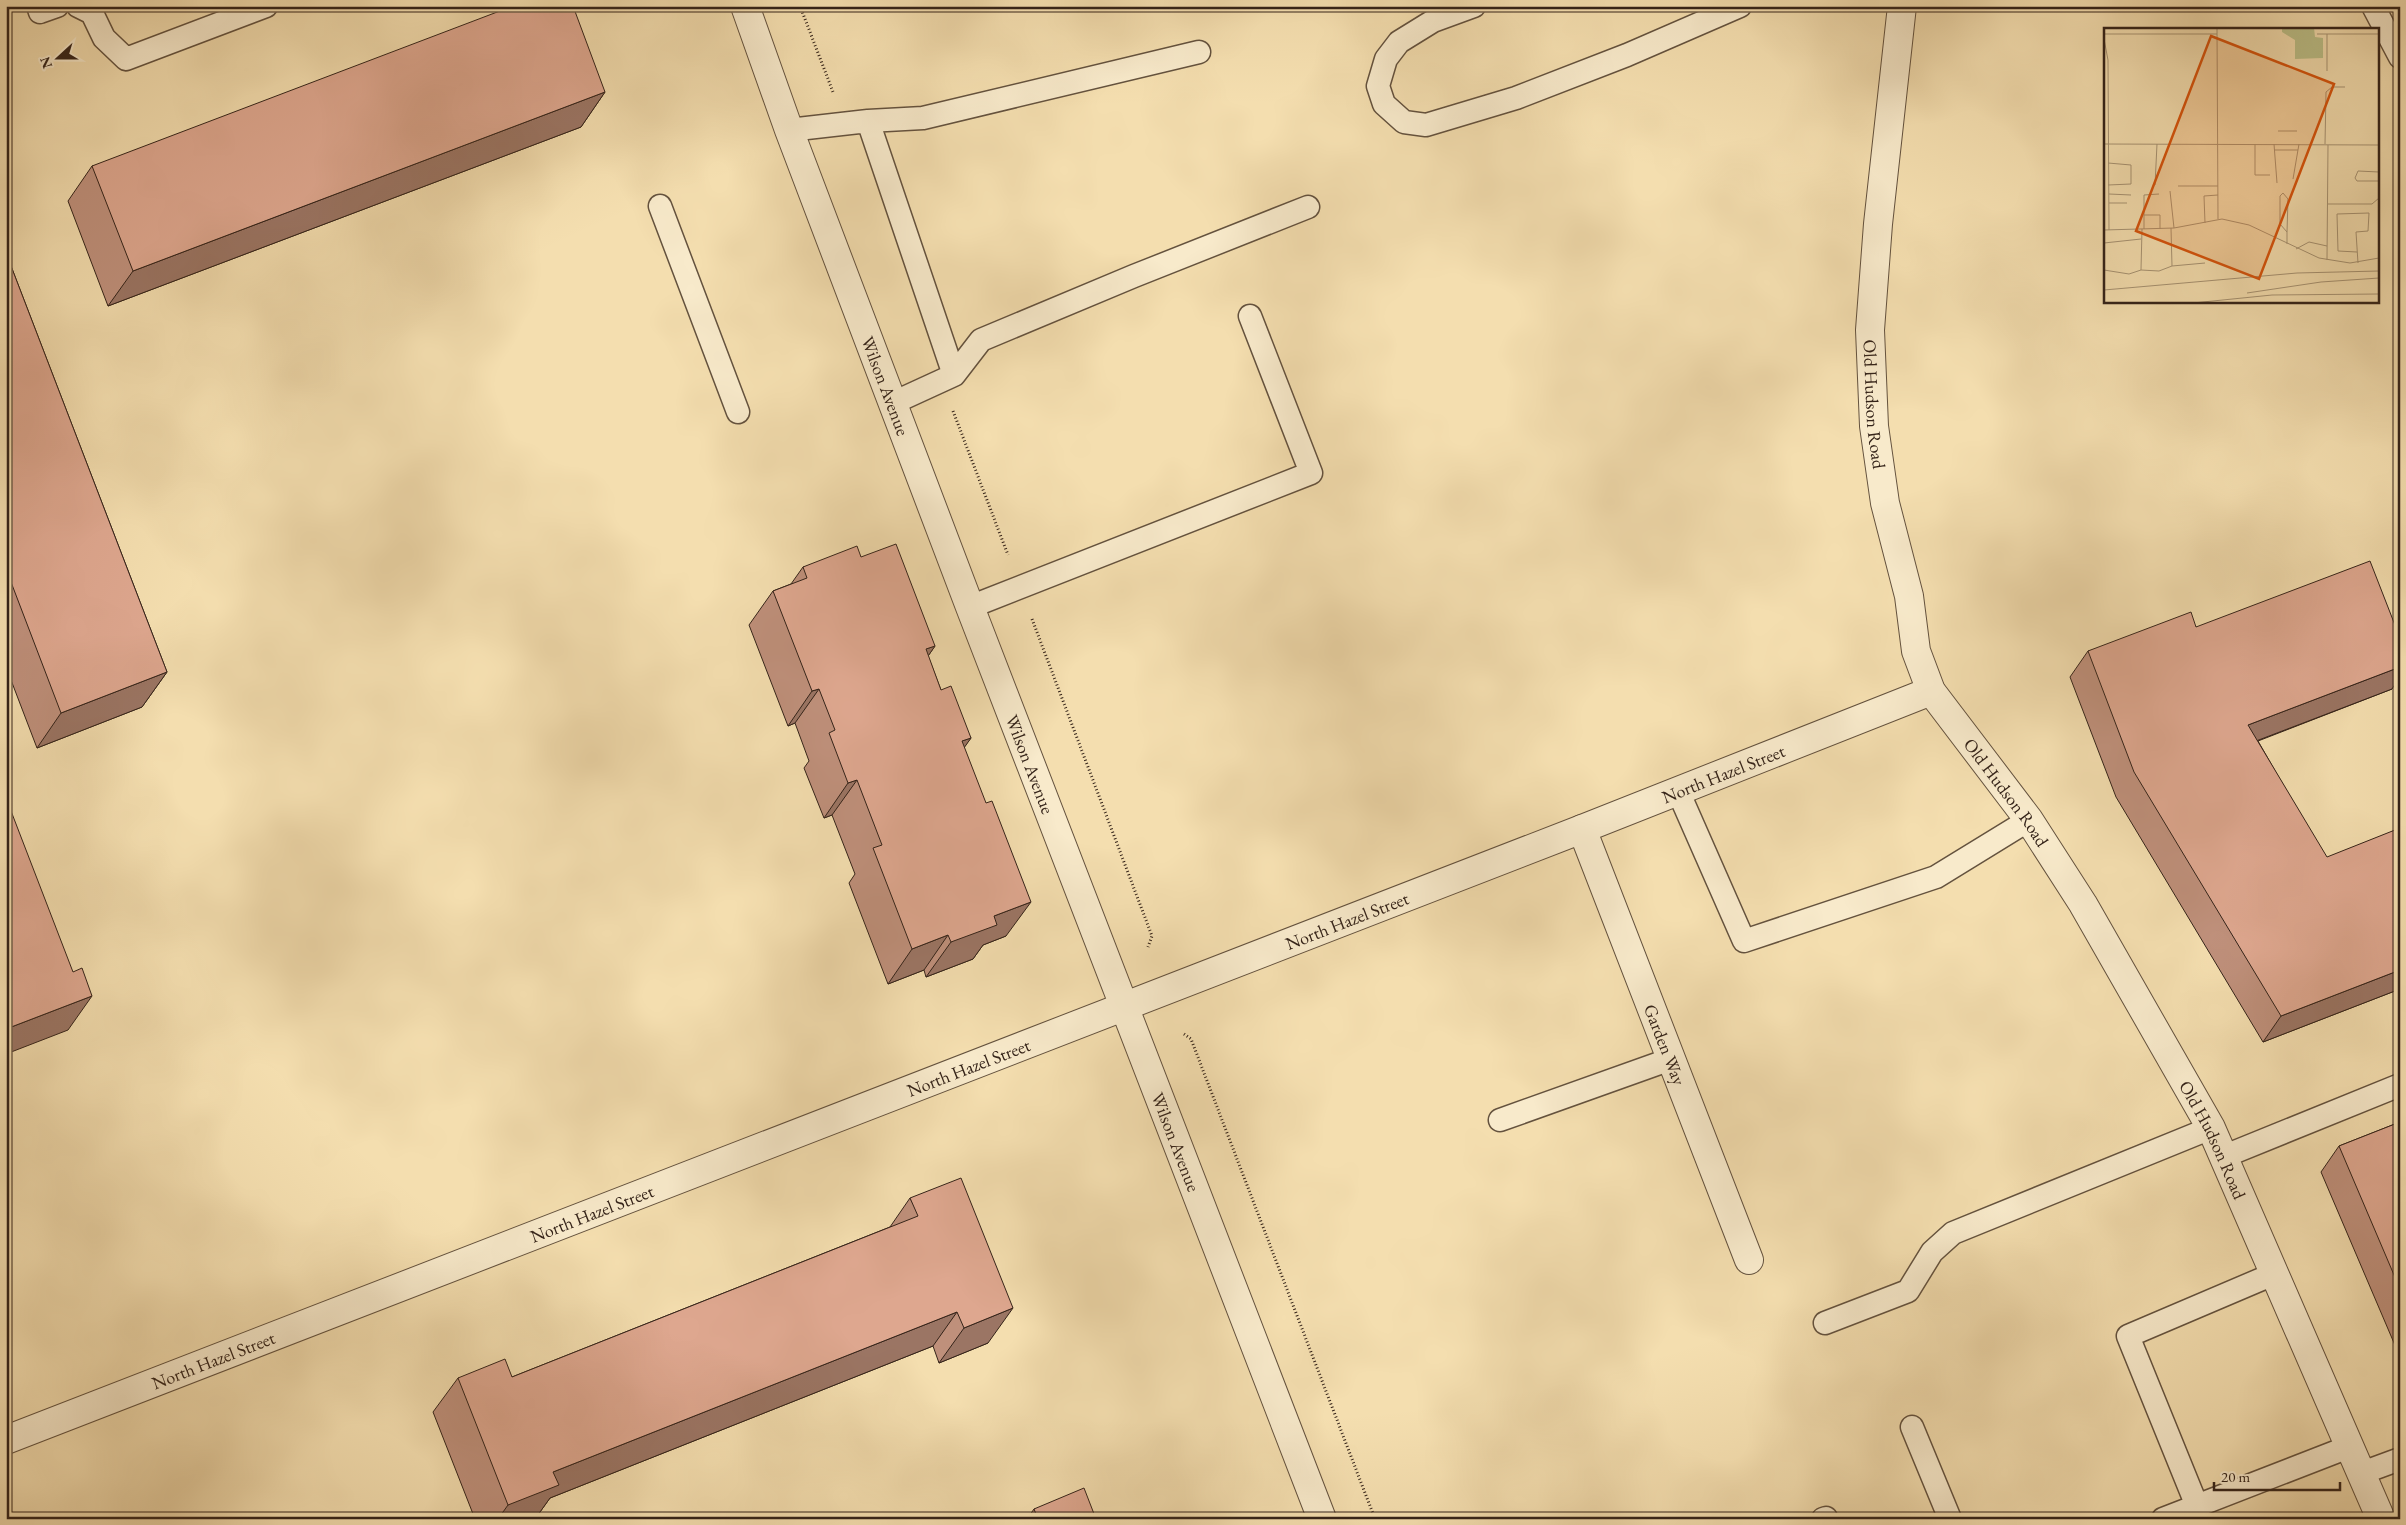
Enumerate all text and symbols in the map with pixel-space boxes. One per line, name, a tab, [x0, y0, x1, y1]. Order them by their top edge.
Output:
inset map	[2104, 28, 2378, 302]
north arrow	[32, 32, 82, 82]
text: N	[35, 54, 56, 71]
street label: Wilson Avenue	[857, 333, 915, 439]
street label: Old Hudson Road	[1859, 339, 1892, 471]
street label: Wilson Avenue	[1001, 711, 1060, 817]
street label: Old Hudson Road	[1959, 733, 2055, 851]
street label: North Hazel Street	[1658, 738, 1788, 808]
street label: North Hazel Street	[1282, 886, 1412, 955]
street label: Garden Way	[1639, 1001, 1692, 1088]
street label: North Hazel Street	[903, 1033, 1034, 1101]
street label: Old Hudson Road	[2175, 1076, 2252, 1203]
street label: Wilson Avenue	[1147, 1089, 1206, 1195]
street label: North Hazel Street	[527, 1179, 657, 1247]
street label: North Hazel Street	[148, 1325, 278, 1394]
scale bar	[2214, 1460, 2340, 1492]
text: 20 m	[2221, 1467, 2250, 1486]

